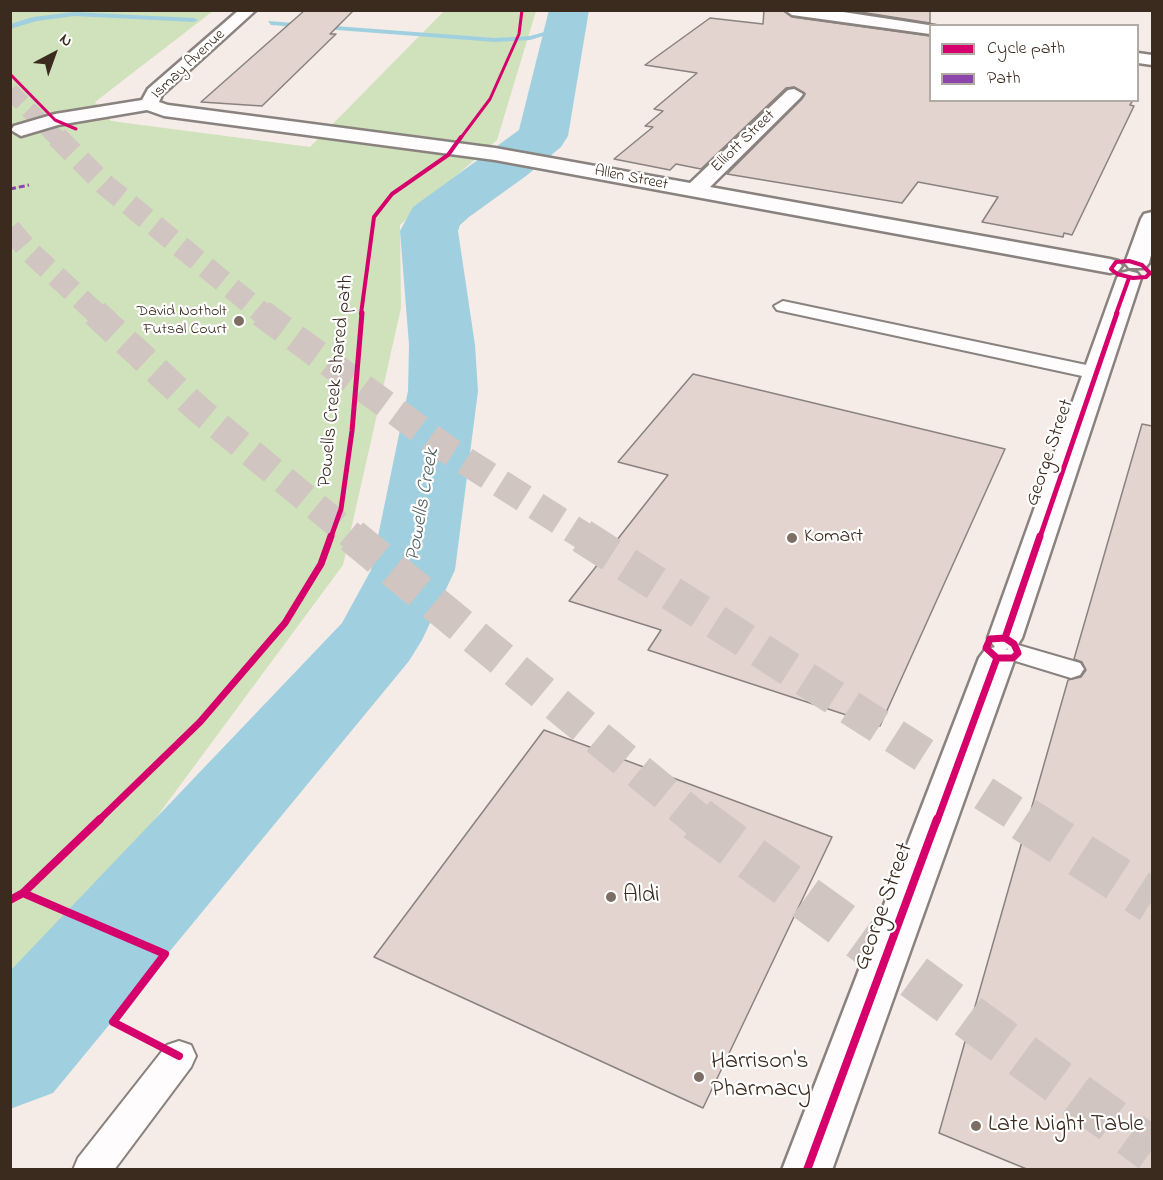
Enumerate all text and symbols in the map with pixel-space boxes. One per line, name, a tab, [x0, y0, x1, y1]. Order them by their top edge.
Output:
north arrow	[24, 24, 84, 84]
legend	[929, 24, 1139, 102]
street label: Ismay Avenue	[148, 26, 230, 104]
text: N	[54, 28, 78, 53]
text: Cycle path	[987, 36, 1065, 62]
text: Path	[987, 66, 1021, 92]
street label: Elliott Street	[708, 107, 780, 177]
street label: Allen Street	[593, 162, 669, 196]
street label: Powells Creek shared path	[314, 274, 360, 488]
place label: David Notholt Futsal Court	[137, 302, 227, 340]
marker: David Notholt Futsal Court	[232, 314, 246, 328]
street label: George Street	[1022, 396, 1080, 510]
water label: Powells Creek	[402, 447, 446, 563]
place label: Komart	[804, 526, 863, 550]
marker: Komart	[785, 531, 799, 545]
street label: George Street	[849, 839, 921, 975]
place label: Aldi	[623, 883, 660, 911]
marker: Aldi	[604, 890, 618, 904]
place label: Harrison's Pharmacy	[711, 1049, 811, 1105]
marker: Harrison's Pharmacy	[692, 1070, 706, 1084]
place label: Late Night Table	[988, 1112, 1144, 1140]
marker: Late Night Table	[969, 1119, 983, 1133]

